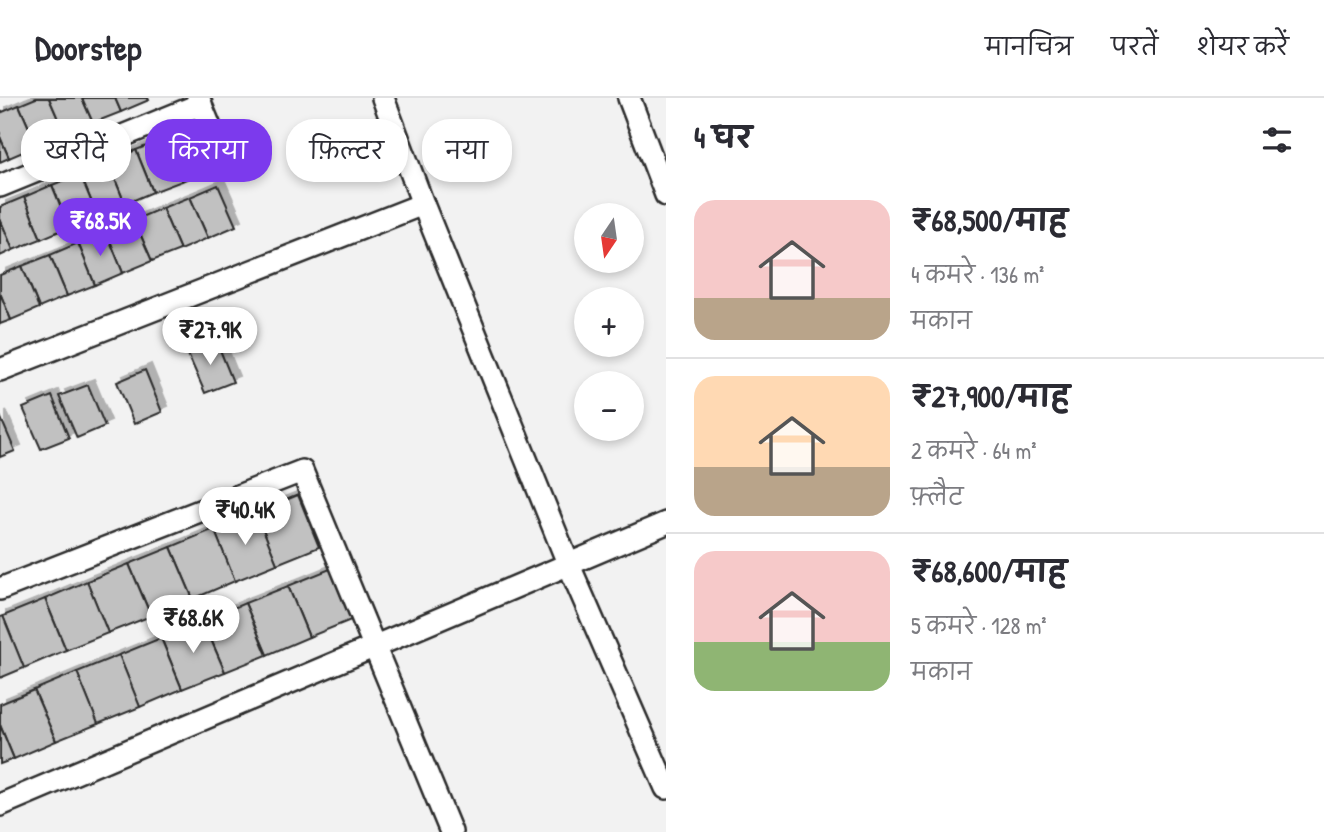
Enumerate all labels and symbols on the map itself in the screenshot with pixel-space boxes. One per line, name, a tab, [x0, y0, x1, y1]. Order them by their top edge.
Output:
pin: ₹68.5K	[43, 198, 157, 258]
north arrow	[574, 203, 644, 273]
pin: ₹27.9K	[153, 308, 267, 367]
pin: ₹40.4K	[188, 488, 302, 547]
pin: ₹68.6K	[136, 596, 250, 655]

